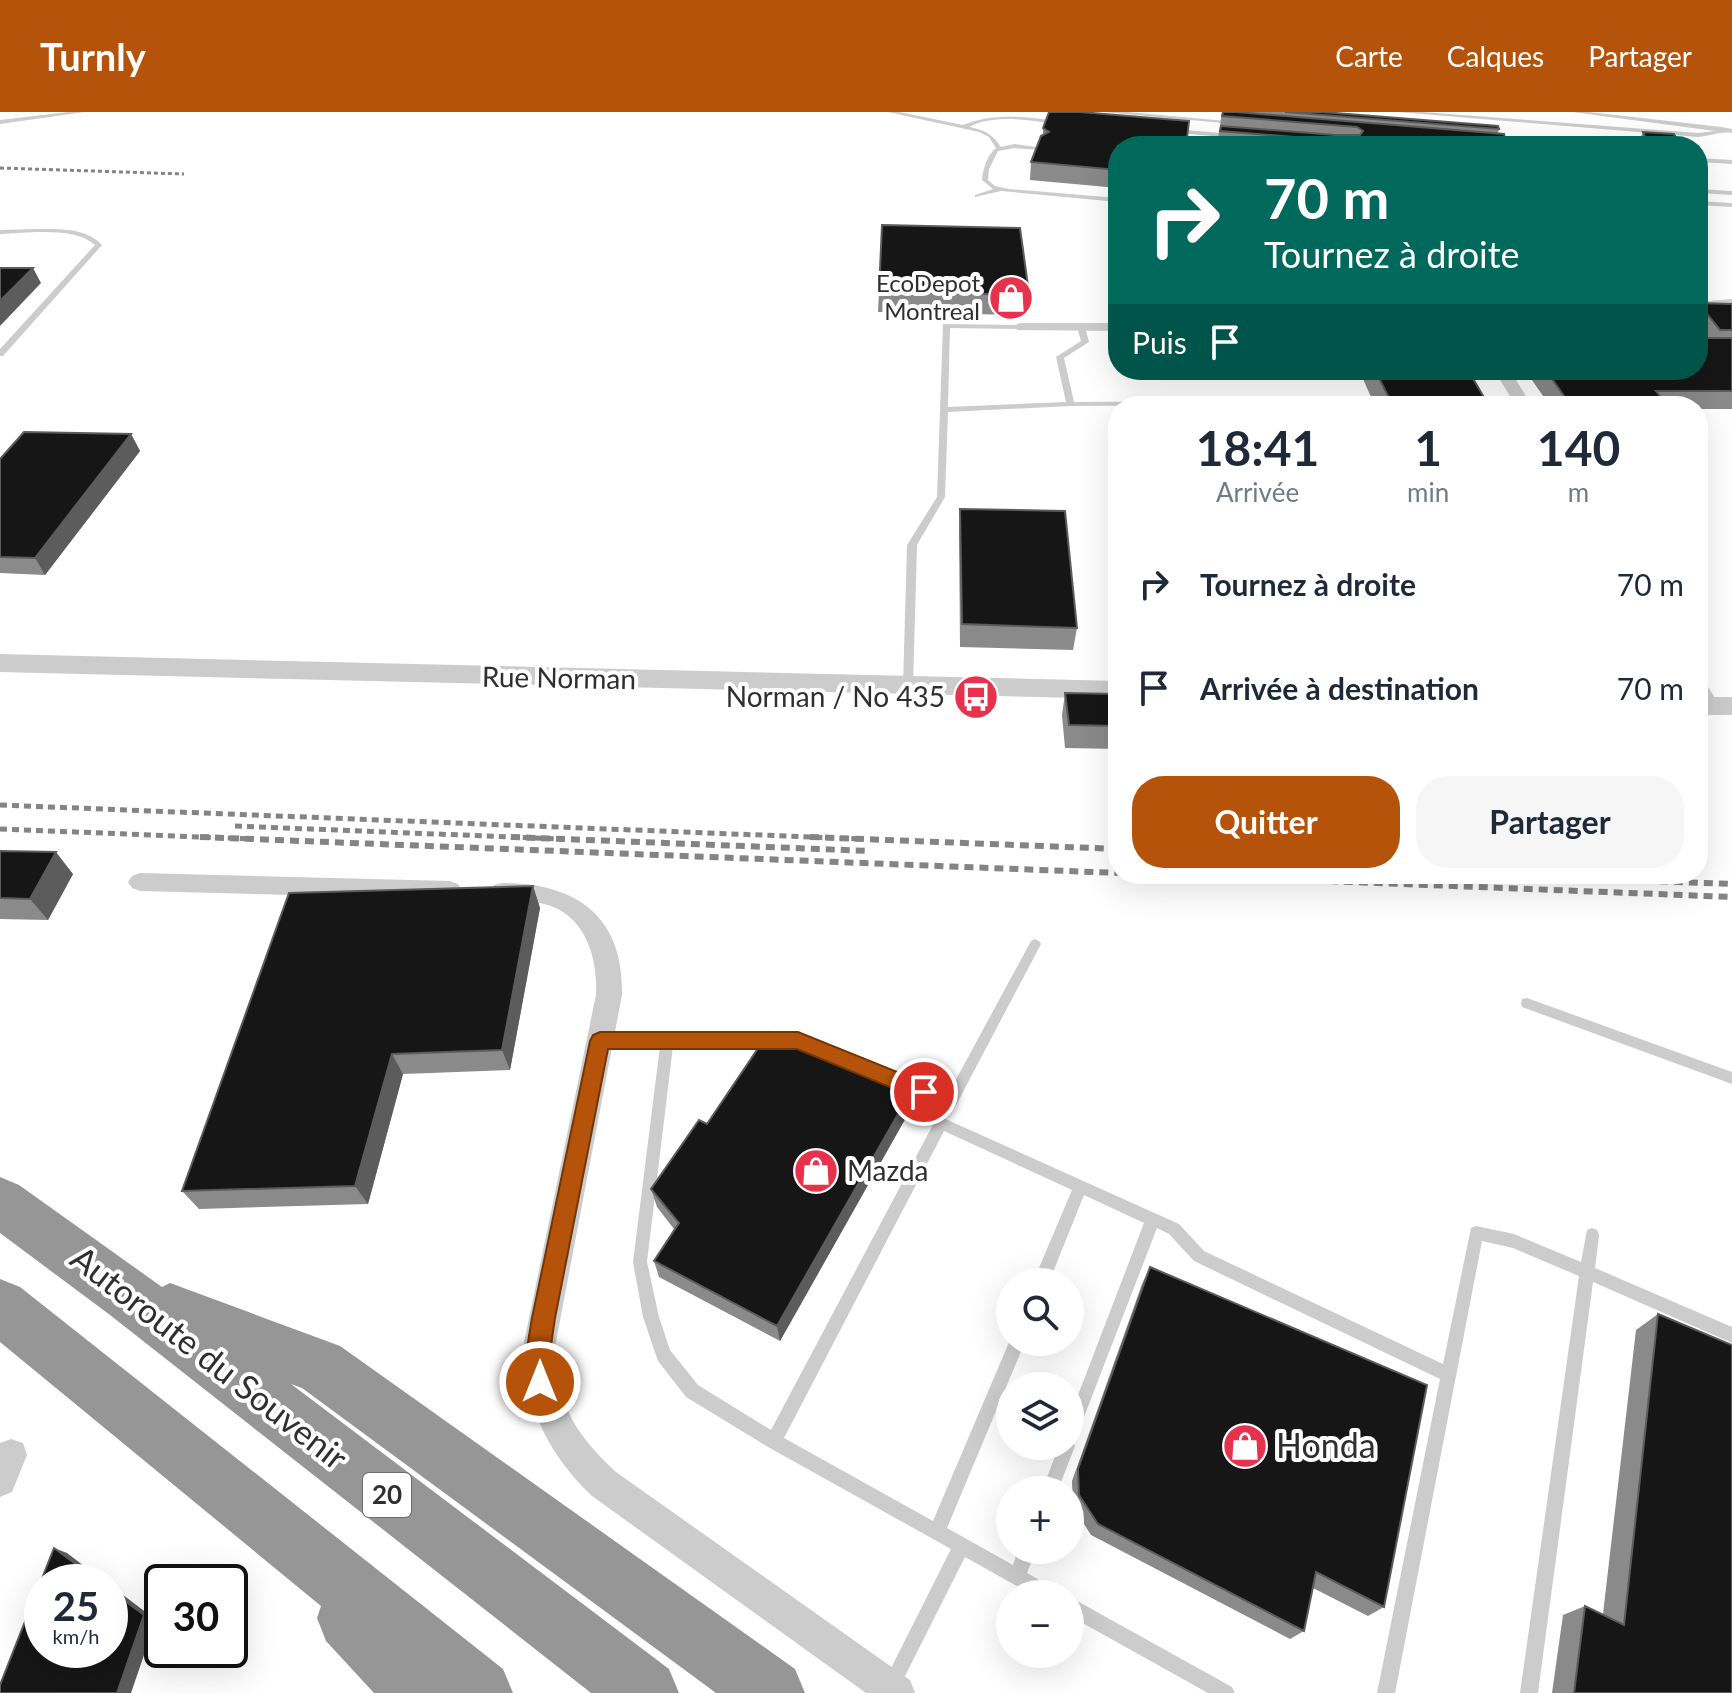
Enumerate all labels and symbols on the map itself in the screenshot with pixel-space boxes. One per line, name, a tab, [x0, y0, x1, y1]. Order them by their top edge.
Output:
place label: EcoDepot Montreal	[876, 268, 980, 325]
shop icon: EcoDepot Montreal	[987, 274, 1035, 322]
street label: Rue Norman	[482, 659, 636, 695]
bus stop icon: Norman / No 435	[952, 673, 1000, 721]
place label: Norman / No 435	[726, 679, 945, 713]
pin	[890, 1058, 958, 1126]
shop icon: Mazda	[792, 1147, 840, 1195]
place label: Mazda	[847, 1153, 929, 1187]
street label: Autoroute du Souvenir	[64, 1236, 357, 1478]
position arrow	[498, 1340, 582, 1424]
shop icon: Honda	[1221, 1422, 1269, 1470]
place label: Honda	[1276, 1424, 1376, 1465]
road number: 20	[363, 1473, 411, 1517]
speed limit sign: 30	[144, 1564, 248, 1668]

